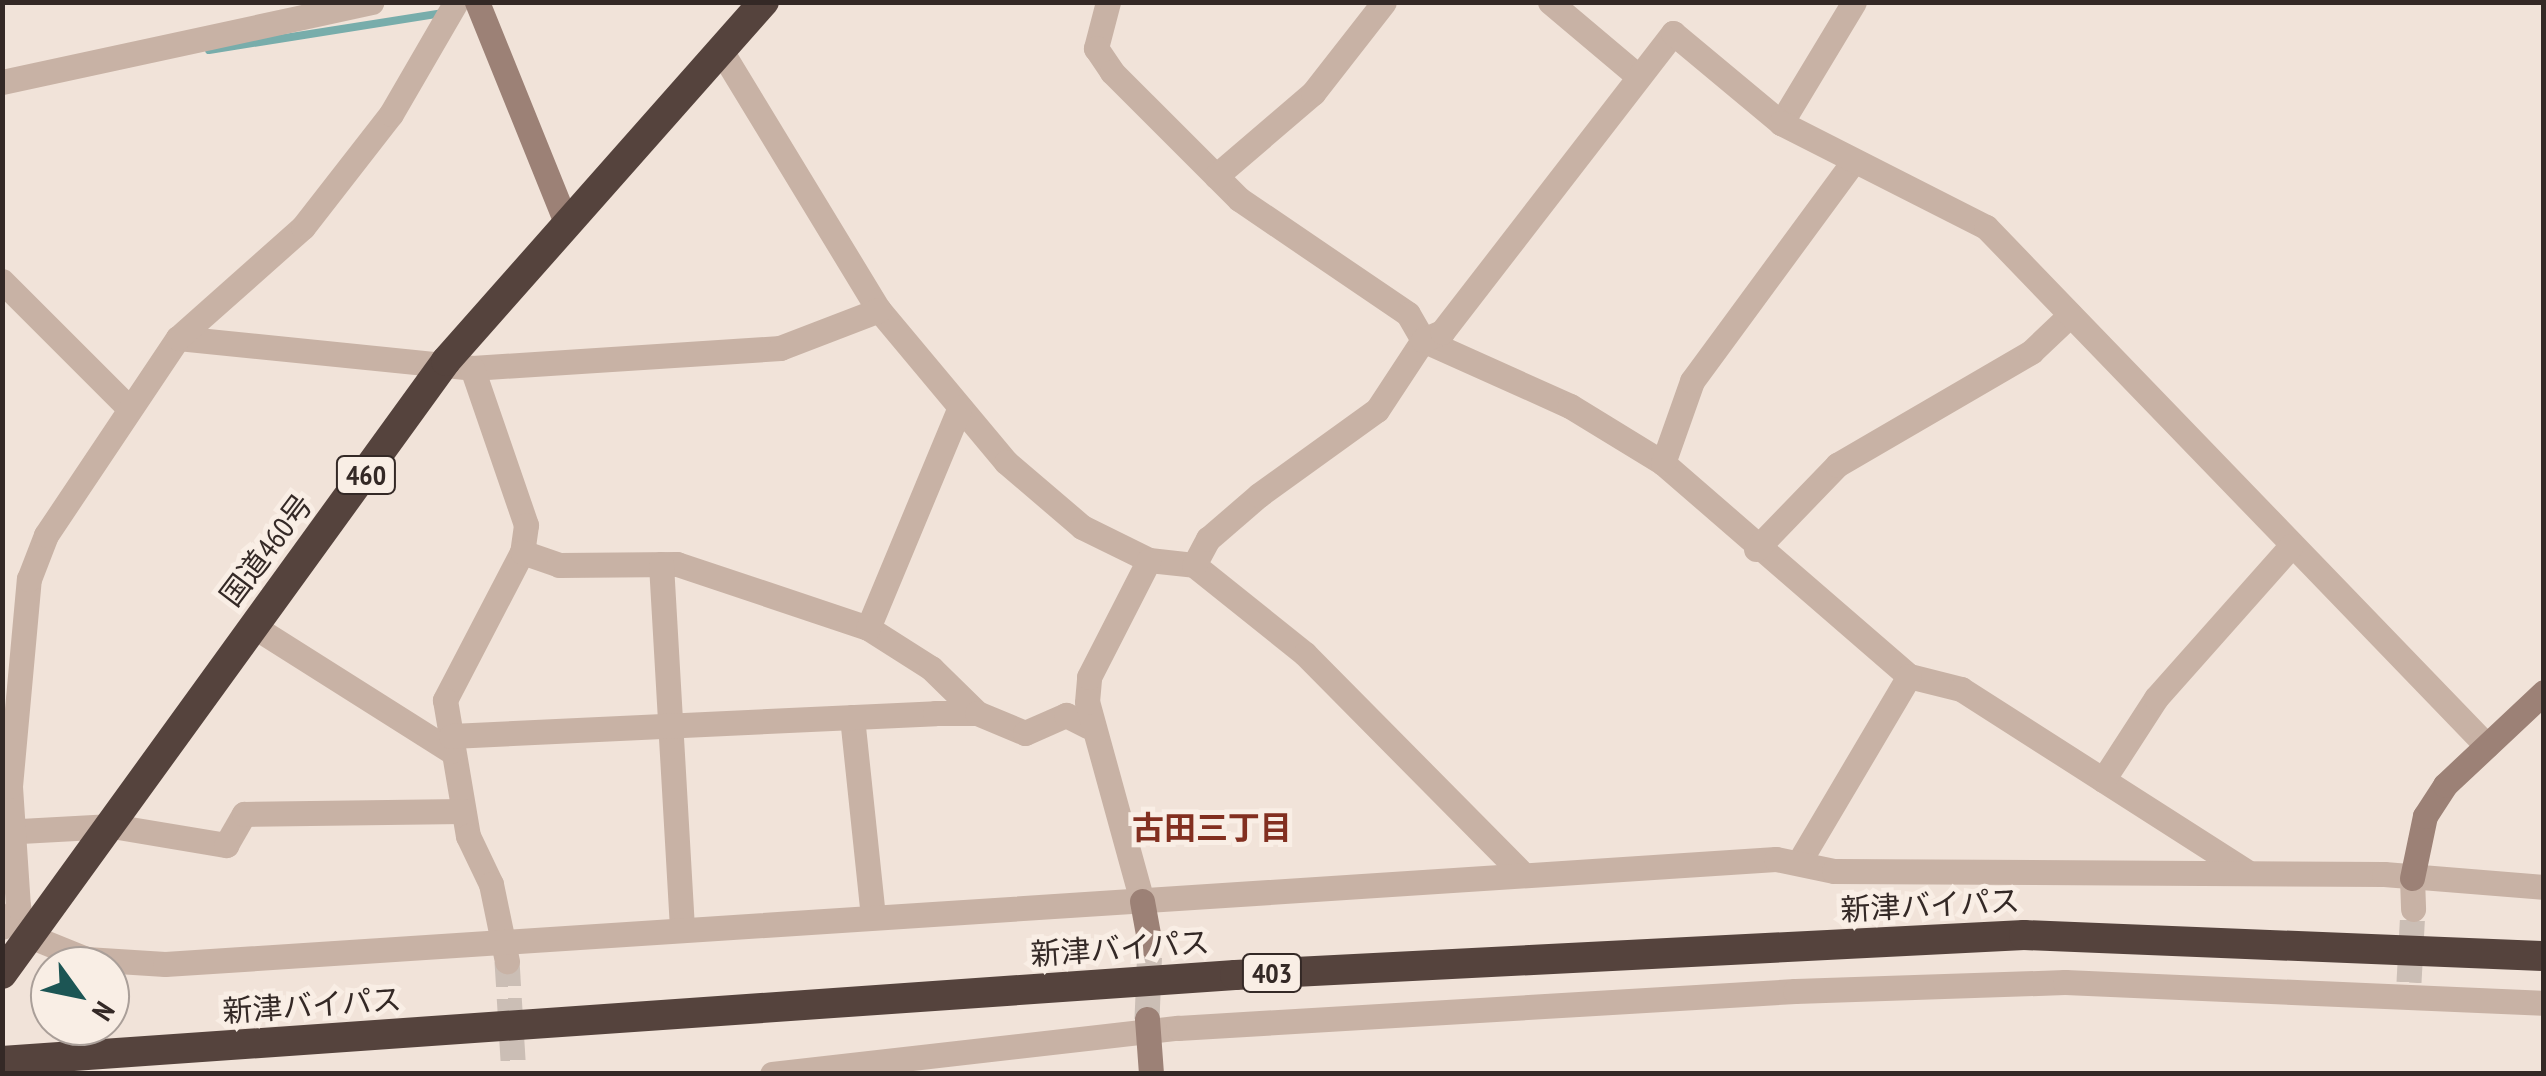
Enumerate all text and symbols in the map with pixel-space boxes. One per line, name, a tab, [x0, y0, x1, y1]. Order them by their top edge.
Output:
road number: 460	[334, 452, 398, 498]
street label: 国道460号	[212, 487, 320, 613]
district label: 古田三丁目	[1132, 808, 1292, 846]
street label: 新津バイパス	[1839, 882, 2021, 928]
street label: 新津バイパス	[1029, 924, 1211, 972]
north arrow	[30, 946, 130, 1046]
road number: 403	[1240, 950, 1304, 996]
street label: 新津バイパス	[221, 981, 403, 1029]
text: N	[84, 995, 124, 1028]

